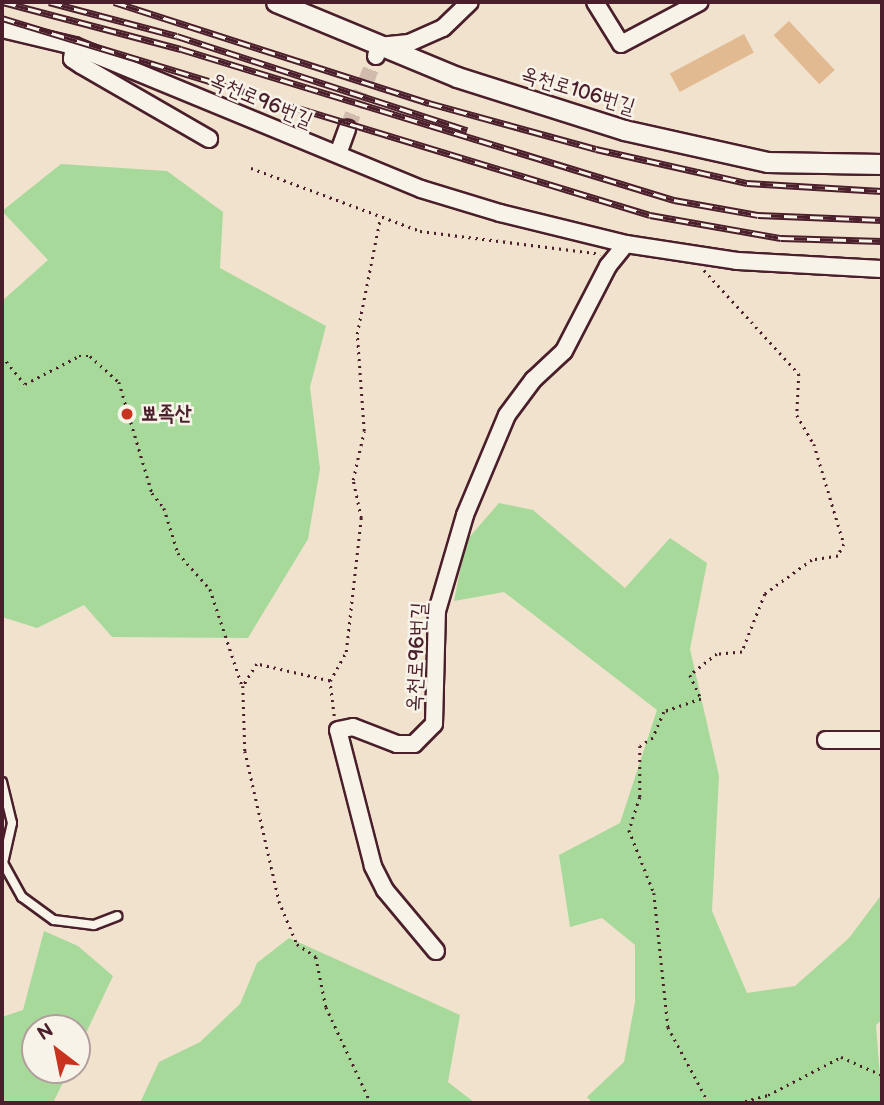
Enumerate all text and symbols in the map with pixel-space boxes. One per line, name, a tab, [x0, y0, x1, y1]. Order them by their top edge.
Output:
street label: 옥천로106번길	[518, 62, 638, 120]
street label: 옥천로96번길	[206, 68, 316, 134]
place label: 뾰족산	[141, 401, 192, 427]
marker: 뾰족산	[119, 406, 135, 422]
street label: 옥천로96번길	[402, 602, 432, 712]
north arrow	[21, 1014, 91, 1084]
text: N	[34, 1019, 58, 1046]

